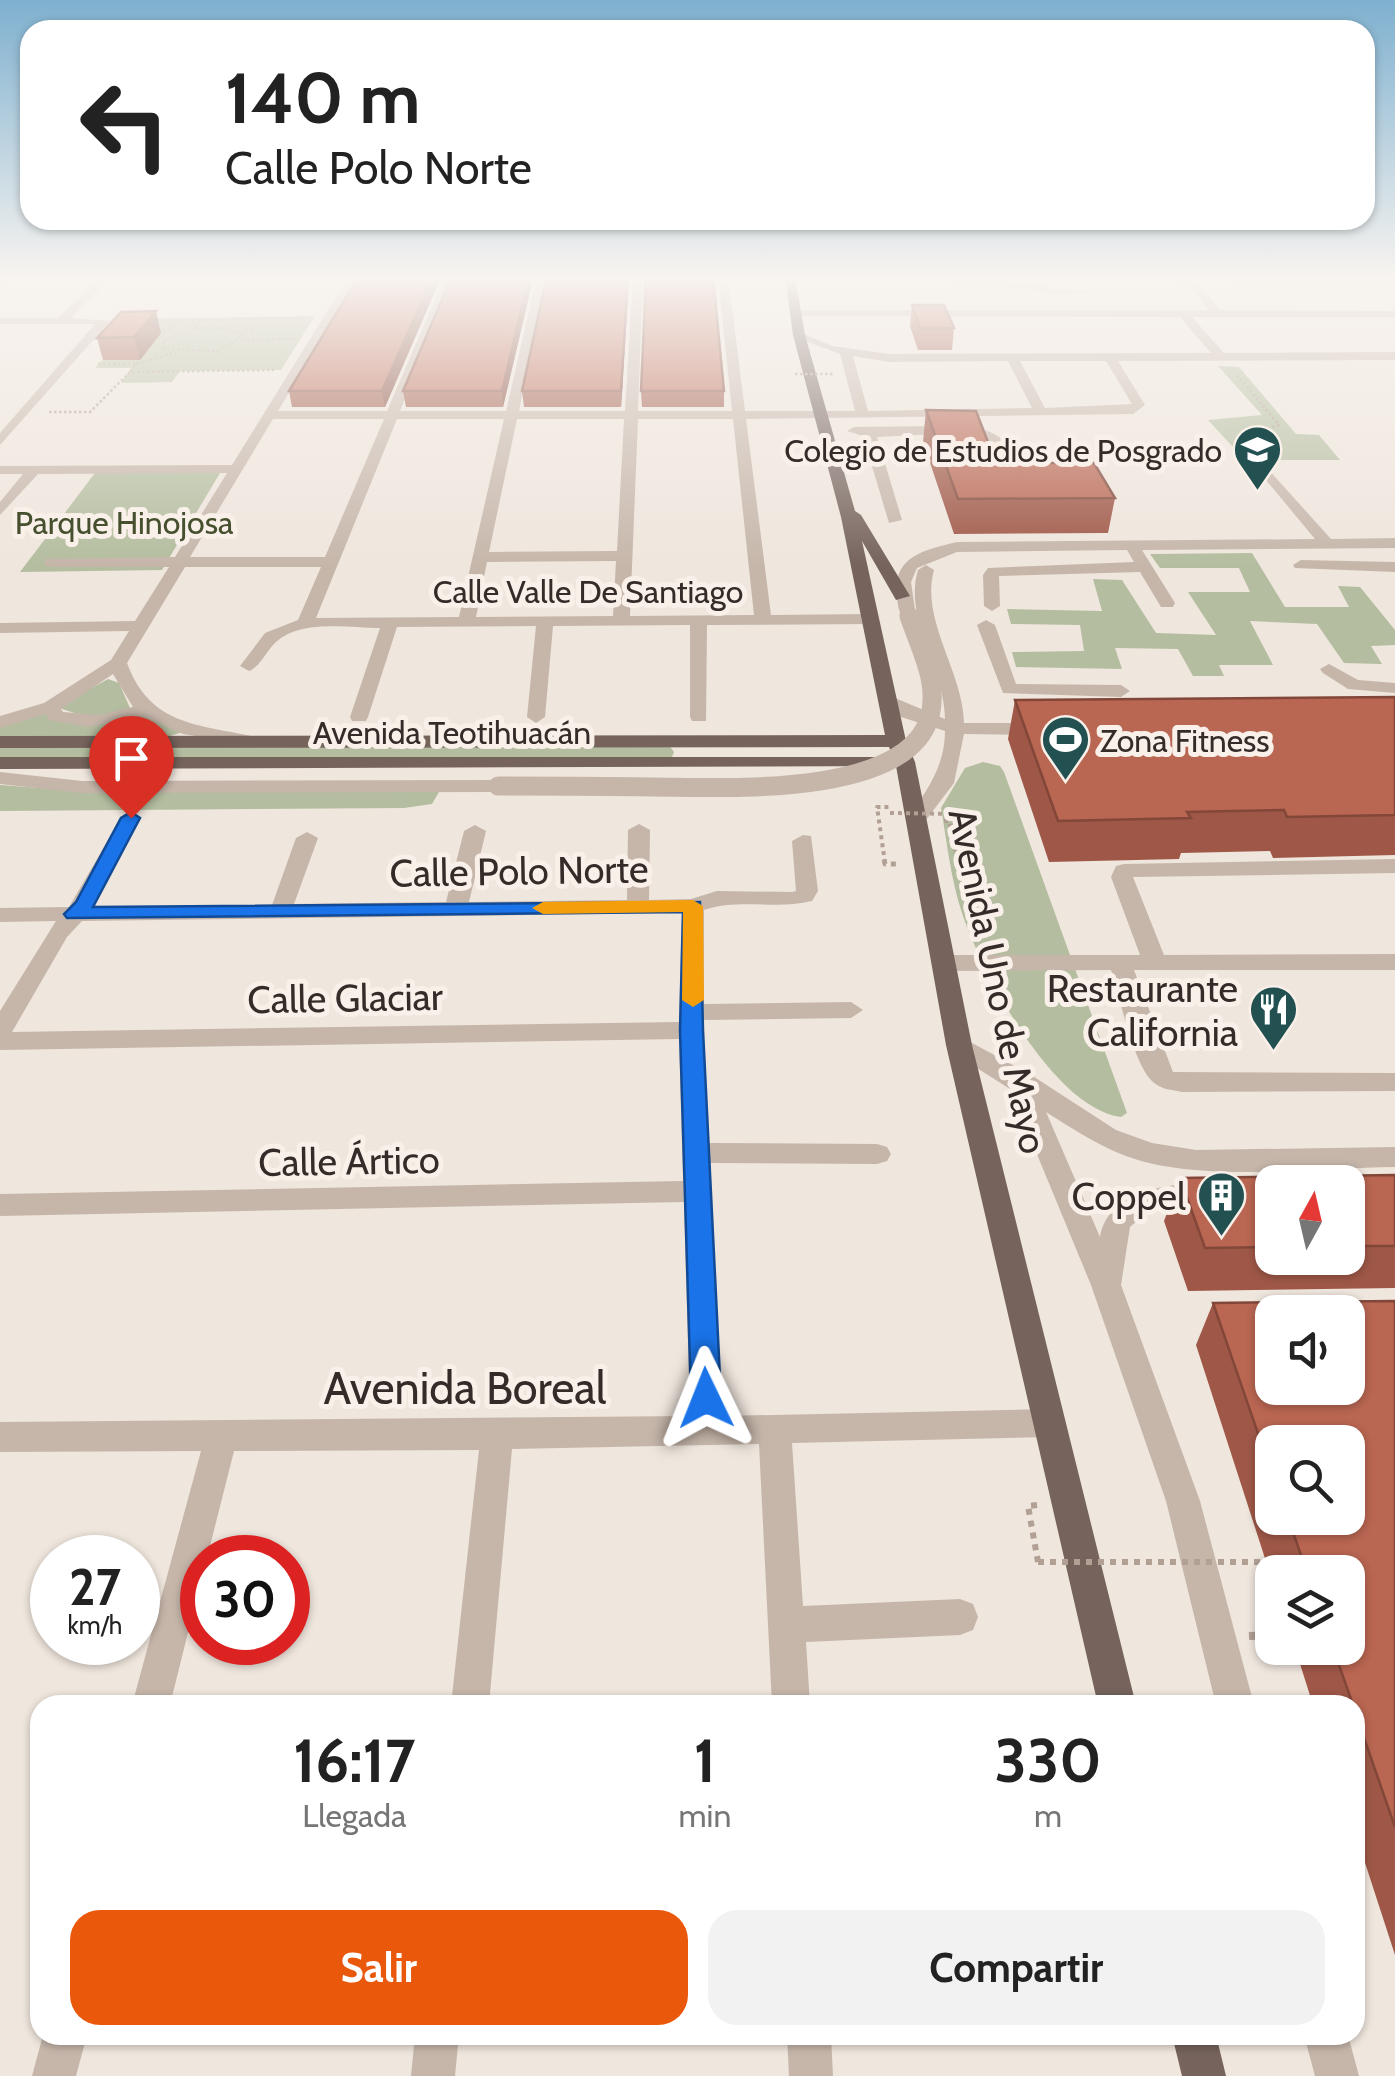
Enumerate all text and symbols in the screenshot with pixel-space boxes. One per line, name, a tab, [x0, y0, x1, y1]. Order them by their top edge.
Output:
text: 140 m	[225, 55, 420, 141]
icon: left	[60, 60, 190, 190]
text: Calle Polo Norte	[225, 141, 532, 195]
school or university icon: Colegio de Estudios de Posgrado	[1231, 424, 1283, 492]
place label: Colegio de Estudios de Posgrado	[784, 431, 1222, 470]
park label: Parque Hinojosa	[15, 503, 234, 542]
street label: Calle Valle De Santiago	[433, 572, 743, 611]
street label: Avenida Teotihuacán	[313, 713, 591, 752]
sports icon: Zona Fitness	[1039, 714, 1091, 782]
pin	[89, 716, 174, 819]
place label: Zona Fitness	[1100, 721, 1270, 760]
icon: arrive	[104, 731, 159, 786]
street label: Avenida Uno de Mayo	[938, 804, 1058, 1158]
street label: Calle Polo Norte	[389, 845, 649, 897]
place label: Restaurante California	[1047, 965, 1238, 1056]
street label: Calle Glaciar	[247, 973, 443, 1023]
restaurant icon: Restaurante California	[1247, 984, 1299, 1052]
street label: Calle Ártico	[258, 1136, 440, 1186]
north arrow	[1255, 1165, 1365, 1275]
map controls	[1255, 1165, 1365, 1665]
building icon: Coppel	[1195, 1170, 1247, 1238]
place label: Coppel	[1071, 1173, 1186, 1220]
button: sound	[1255, 1295, 1365, 1405]
position arrow	[654, 1346, 758, 1450]
street label: Avenida Boreal	[324, 1361, 607, 1415]
button: search	[1255, 1425, 1365, 1535]
speed limit sign: 30	[180, 1535, 310, 1665]
button: layers	[1255, 1555, 1365, 1665]
text: 27	[69, 1557, 121, 1618]
text: km/h	[68, 1610, 122, 1640]
text: 16:17	[293, 1724, 415, 1797]
text: 1	[694, 1724, 716, 1797]
text: 330	[995, 1724, 1102, 1797]
text: Llegada	[302, 1796, 406, 1835]
text: min	[679, 1796, 731, 1835]
text: m	[1034, 1796, 1062, 1835]
button: Salir	[70, 1910, 688, 2025]
button: Compartir	[708, 1910, 1325, 2025]

